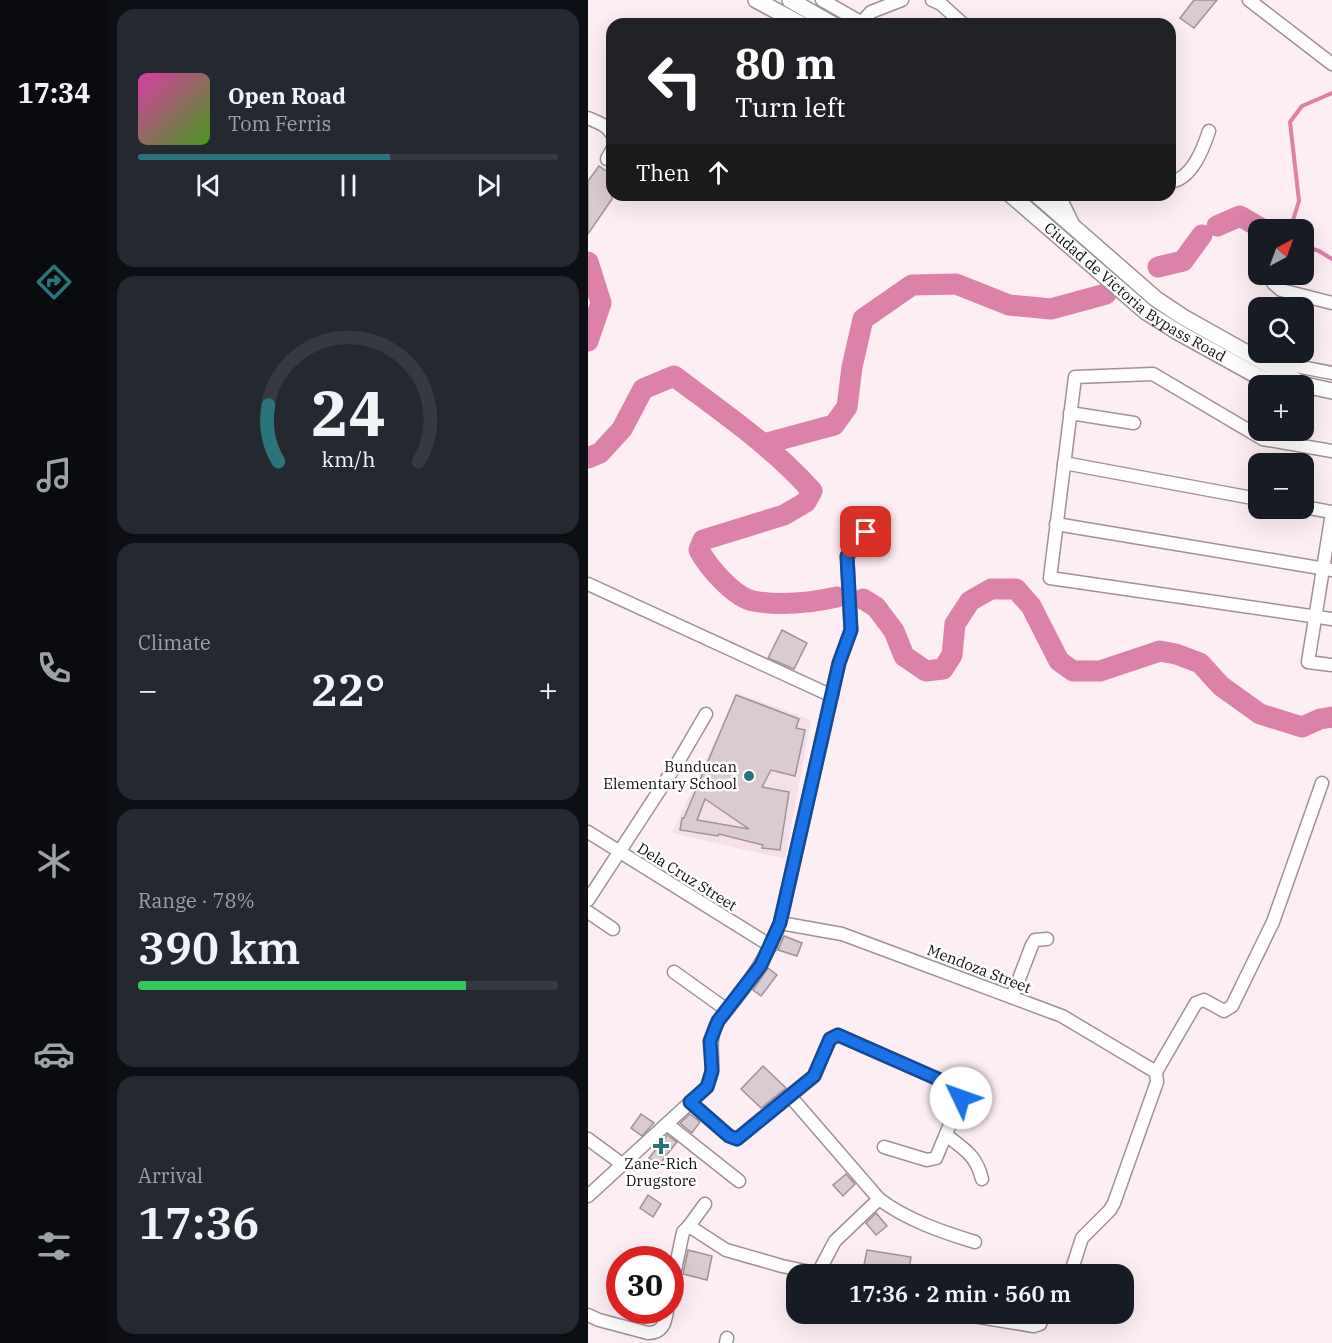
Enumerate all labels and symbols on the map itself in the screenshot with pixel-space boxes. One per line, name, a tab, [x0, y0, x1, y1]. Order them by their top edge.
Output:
street label: Ciudad de Victoria Bypass Road	[1040, 218, 1229, 366]
north arrow	[1248, 219, 1314, 285]
pin	[840, 506, 891, 557]
place label: Bunducan Elementary School	[603, 757, 737, 793]
marker: Bunducan Elementary School	[742, 769, 756, 783]
street label: Dela Cruz Street	[634, 838, 741, 915]
street label: Mendoza Street	[925, 940, 1034, 997]
position arrow	[929, 1066, 993, 1130]
marker: Zane-Rich Drugstore	[654, 1139, 668, 1153]
place label: Zane-Rich Drugstore	[624, 1154, 698, 1190]
speed limit sign: 30	[606, 1246, 684, 1324]

